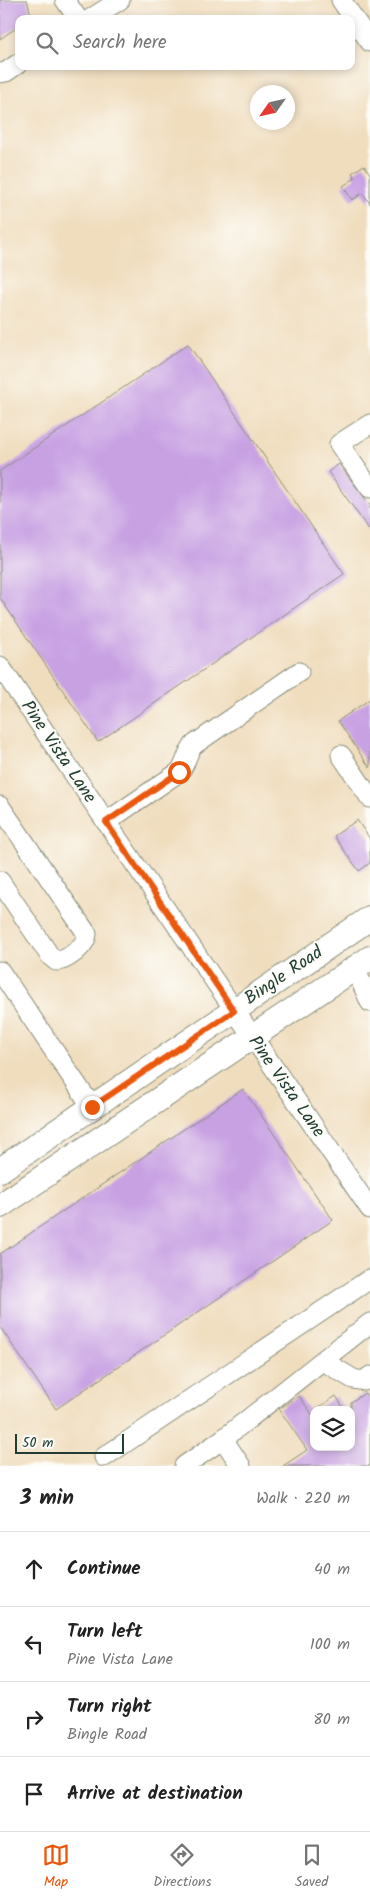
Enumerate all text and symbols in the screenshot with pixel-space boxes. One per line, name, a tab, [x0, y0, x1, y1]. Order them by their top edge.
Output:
search box	[15, 15, 355, 70]
text: Search here	[73, 28, 167, 58]
icon: search	[33, 29, 61, 57]
north arrow	[250, 85, 295, 130]
street label: Pine Vista Lane	[13, 695, 103, 809]
route start	[168, 761, 191, 784]
street label: Bingle Road	[239, 938, 330, 1013]
street label: Pine Vista Lane	[240, 1030, 332, 1144]
route end	[81, 1096, 104, 1119]
map controls	[310, 1406, 355, 1451]
button: layers	[310, 1406, 355, 1451]
scale bar	[15, 1431, 124, 1454]
text: 50 m	[22, 1432, 53, 1454]
text: 3 min	[20, 1482, 74, 1515]
text: Walk · 220 m	[256, 1486, 350, 1511]
text: Continue	[67, 1554, 140, 1584]
icon: ahead	[20, 1555, 48, 1583]
text: 40 m	[314, 1557, 350, 1582]
text: Turn left	[67, 1617, 142, 1647]
icon: left	[20, 1630, 48, 1658]
text: 100 m	[310, 1632, 350, 1657]
text: Pine Vista Lane	[67, 1647, 173, 1672]
text: Turn right	[67, 1692, 152, 1722]
icon: right	[20, 1705, 48, 1733]
text: 80 m	[313, 1707, 350, 1732]
text: Bingle Road	[67, 1722, 147, 1747]
text: Arrive at destination	[67, 1779, 243, 1809]
icon: arrive	[20, 1780, 48, 1808]
tab: Map	[42, 1841, 70, 1893]
tab: Directions	[153, 1841, 211, 1893]
tab: Saved	[295, 1841, 328, 1893]

